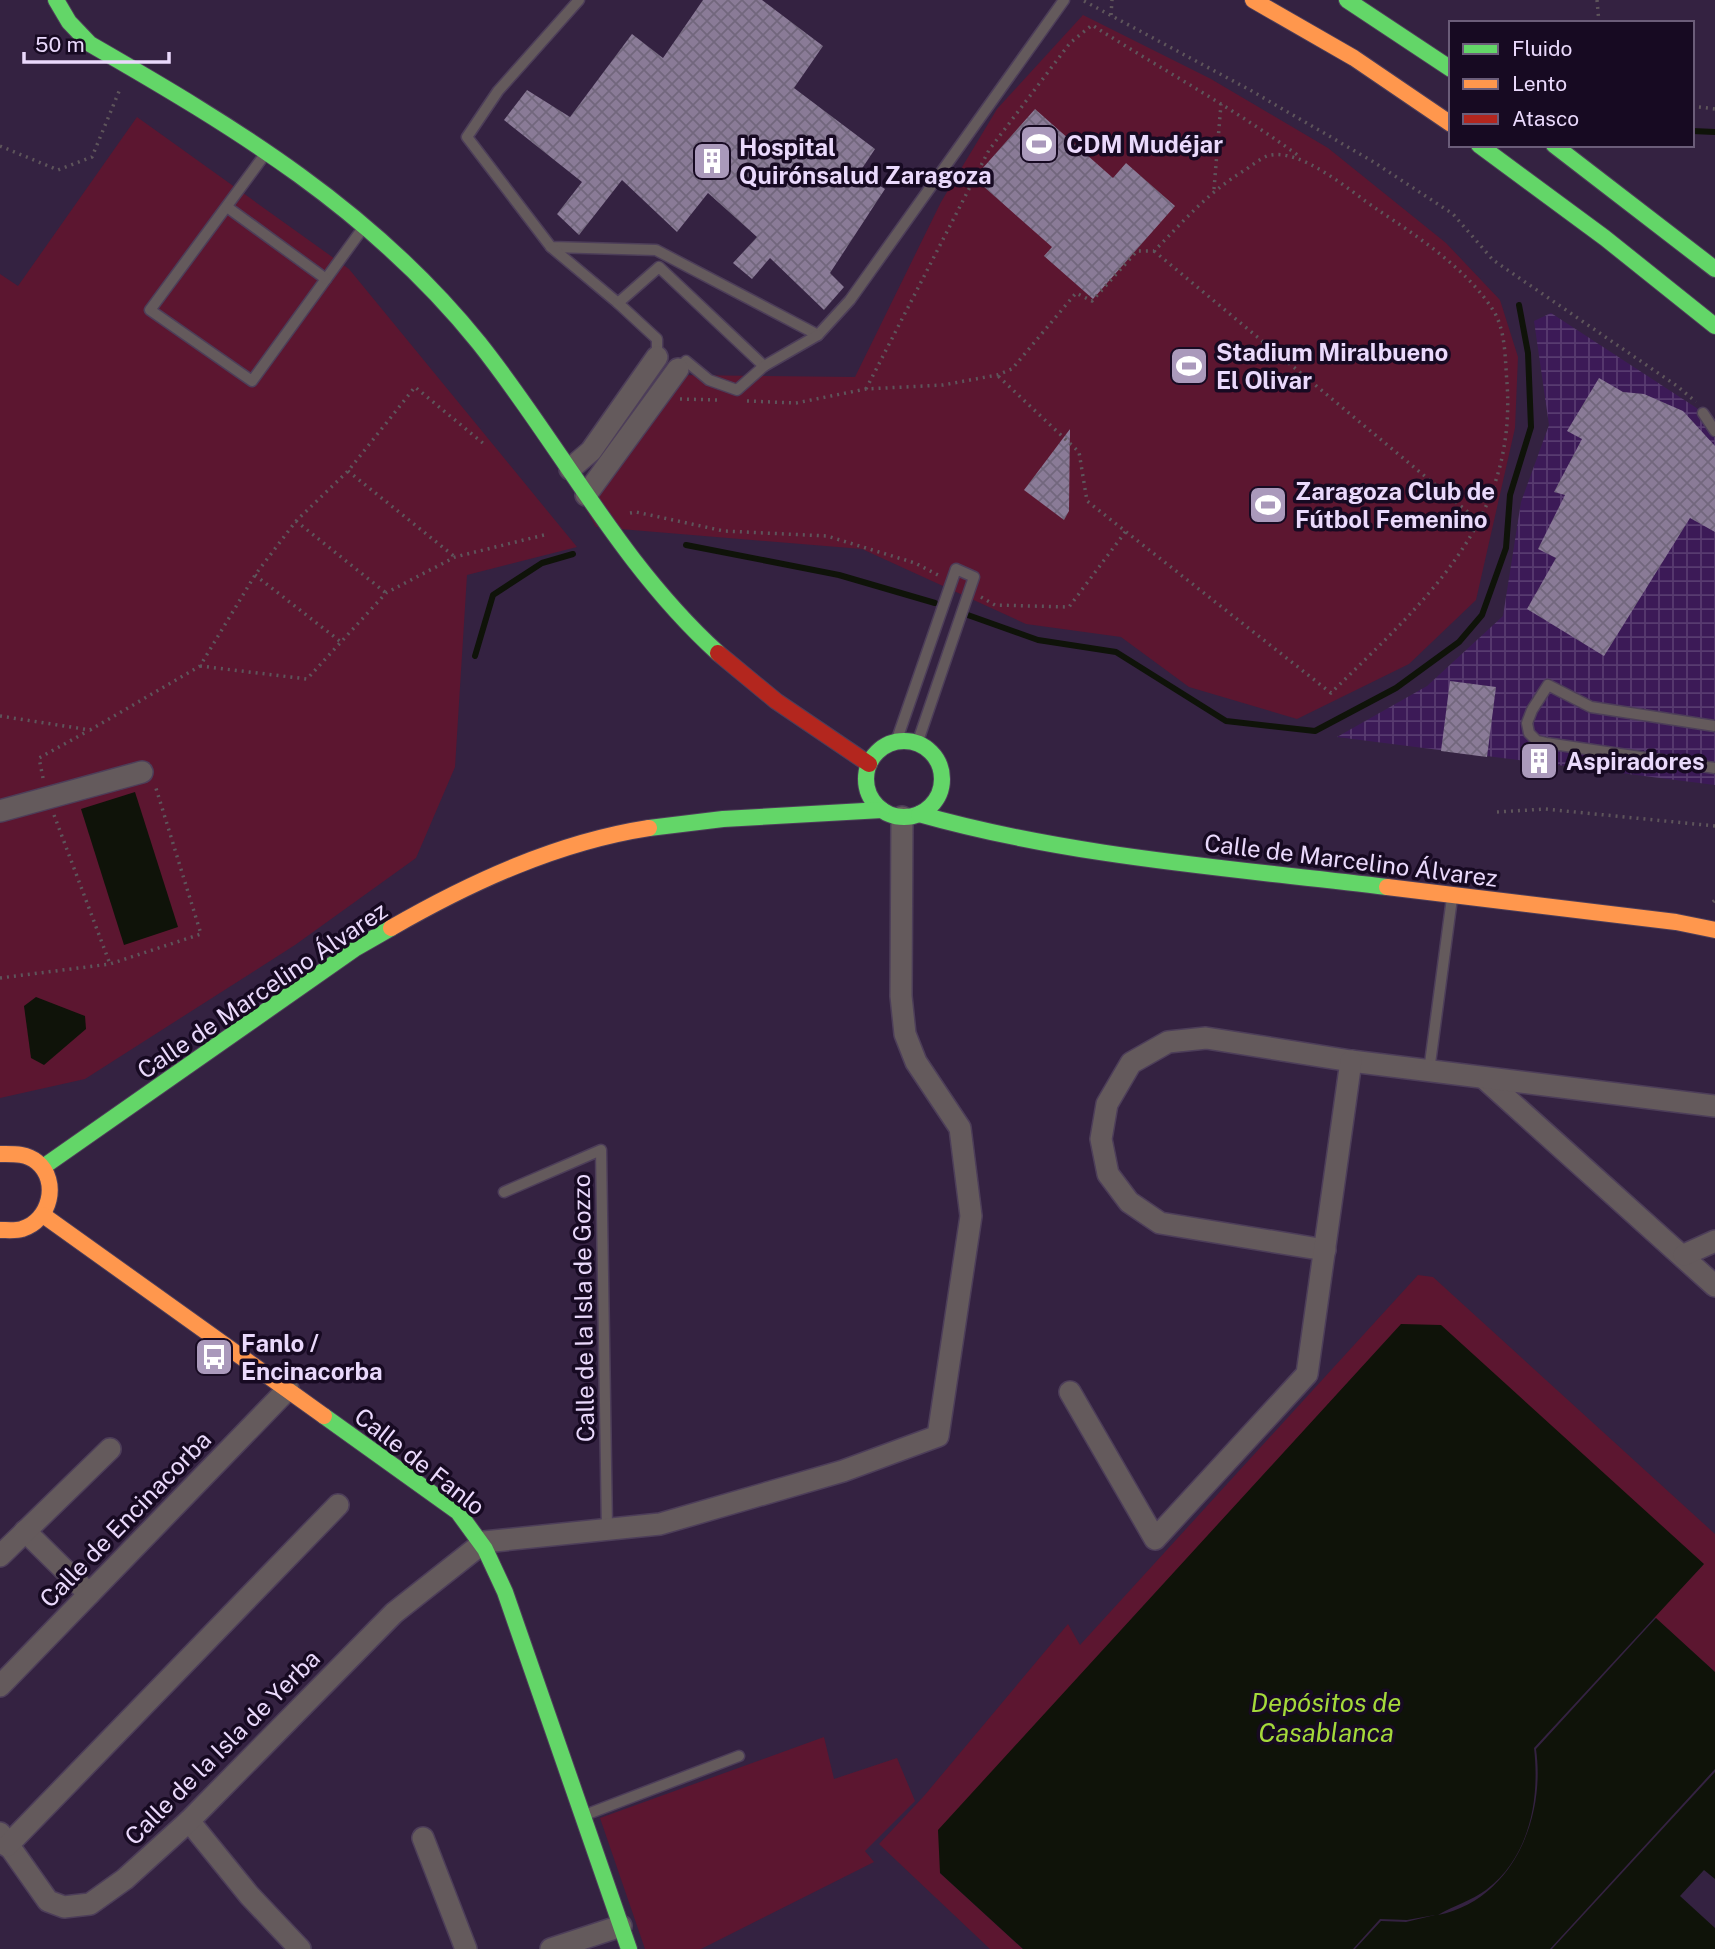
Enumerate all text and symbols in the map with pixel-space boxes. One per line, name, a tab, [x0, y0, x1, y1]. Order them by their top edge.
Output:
scale bar	[24, 21, 170, 65]
legend	[1449, 21, 1694, 147]
text: 50 m	[35, 32, 85, 57]
text: Fluido	[1512, 36, 1572, 61]
text: Lento	[1512, 71, 1567, 96]
text: Atasco	[1512, 106, 1579, 131]
sports icon: CDM Mudéjar	[1018, 123, 1060, 165]
place label: CDM Mudéjar	[1066, 130, 1223, 158]
place label: Hospital Quirónsalud Zaragoza	[739, 133, 992, 189]
building icon: Hospital Quirónsalud Zaragoza	[691, 140, 733, 182]
place label: Stadium Miralbueno El Olivar	[1216, 338, 1448, 394]
sports icon: Stadium Miralbueno El Olivar	[1168, 345, 1210, 387]
place label: Zaragoza Club de Fútbol Femenino	[1295, 477, 1495, 533]
sports icon: Zaragoza Club de Fútbol Femenino	[1247, 484, 1289, 526]
building icon: Aspiradores	[1518, 740, 1560, 782]
place label: Aspiradores	[1566, 747, 1705, 775]
street label: Calle de Marcelino Álvarez	[1203, 828, 1499, 892]
street label: Calle de Marcelino Álvarez	[132, 896, 392, 1084]
street label: Calle de la Isla de Gozzo	[567, 1174, 599, 1442]
place label: Fanlo / Encinacorba	[241, 1329, 383, 1385]
bus stop icon: Fanlo / Encinacorba	[193, 1336, 235, 1378]
street label: Calle de Fanlo	[349, 1402, 491, 1520]
street label: Calle de Encinacorba	[34, 1425, 216, 1613]
street label: Calle de la Isla de Yerba	[119, 1644, 325, 1850]
water label: Depósitos de Casablanca	[1251, 1687, 1401, 1748]

